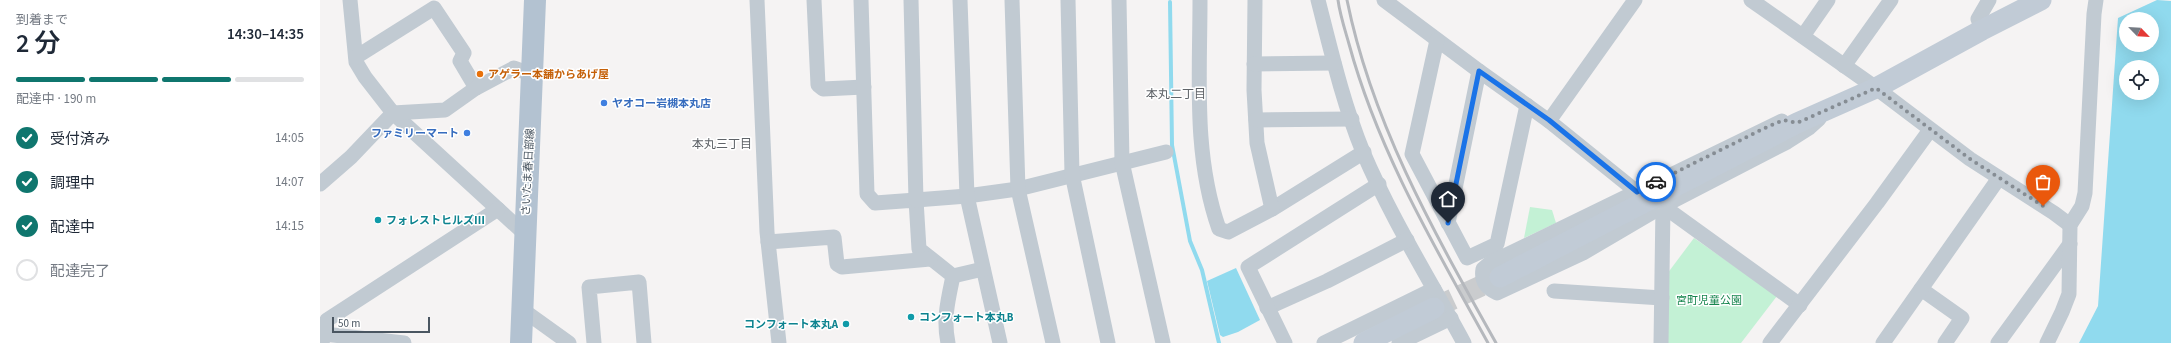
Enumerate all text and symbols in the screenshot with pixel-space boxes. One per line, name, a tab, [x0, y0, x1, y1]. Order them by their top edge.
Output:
text: 到着まで	[16, 11, 68, 29]
north arrow	[2119, 12, 2159, 52]
map controls	[2119, 12, 2159, 100]
text: 14:30–14:35	[227, 24, 304, 45]
text: 2 分	[16, 25, 61, 62]
button: locate	[2119, 60, 2159, 100]
place label: アゲラー本舗からあげ屋	[488, 67, 609, 82]
marker: アゲラー本舗からあげ屋	[475, 69, 485, 79]
district label: 本丸二丁目	[1146, 86, 1206, 103]
text: 配達中 · 190 m	[16, 90, 96, 108]
place label: ヤオコー岩槻本丸店	[612, 96, 711, 111]
marker: ヤオコー岩槻本丸店	[599, 98, 609, 108]
place label: ファミリーマート	[371, 126, 459, 141]
icon: check	[16, 127, 38, 149]
marker: ファミリーマート	[462, 128, 472, 138]
street label: さいたま春日部線	[518, 128, 538, 216]
text: 受付済み	[50, 129, 110, 150]
text: 14:05	[275, 129, 304, 147]
district label: 本丸三丁目	[692, 136, 752, 153]
courier	[1636, 162, 1676, 202]
pin	[2026, 165, 2060, 206]
icon: check	[16, 171, 38, 193]
icon: car	[1645, 171, 1667, 193]
icon: bag	[2032, 171, 2054, 193]
text: 調理中	[50, 173, 95, 194]
text: 14:07	[275, 173, 304, 191]
pin	[1431, 182, 1465, 223]
icon: home	[1437, 188, 1459, 210]
place label: フォレストヒルズⅢ	[386, 213, 485, 228]
icon: check	[16, 215, 38, 237]
marker: フォレストヒルズⅢ	[373, 215, 383, 225]
text: 配達中	[50, 217, 95, 238]
text: 14:15	[275, 217, 304, 235]
text: 配達完了	[50, 261, 110, 282]
park label: 宮町児童公園	[1676, 293, 1742, 308]
place label: コンフォート本丸B	[919, 310, 1014, 325]
marker: コンフォート本丸B	[906, 312, 916, 322]
scale bar	[332, 315, 430, 334]
text: 50 m	[338, 316, 360, 331]
place label: コンフォート本丸A	[744, 317, 839, 332]
marker: コンフォート本丸A	[841, 319, 851, 329]

